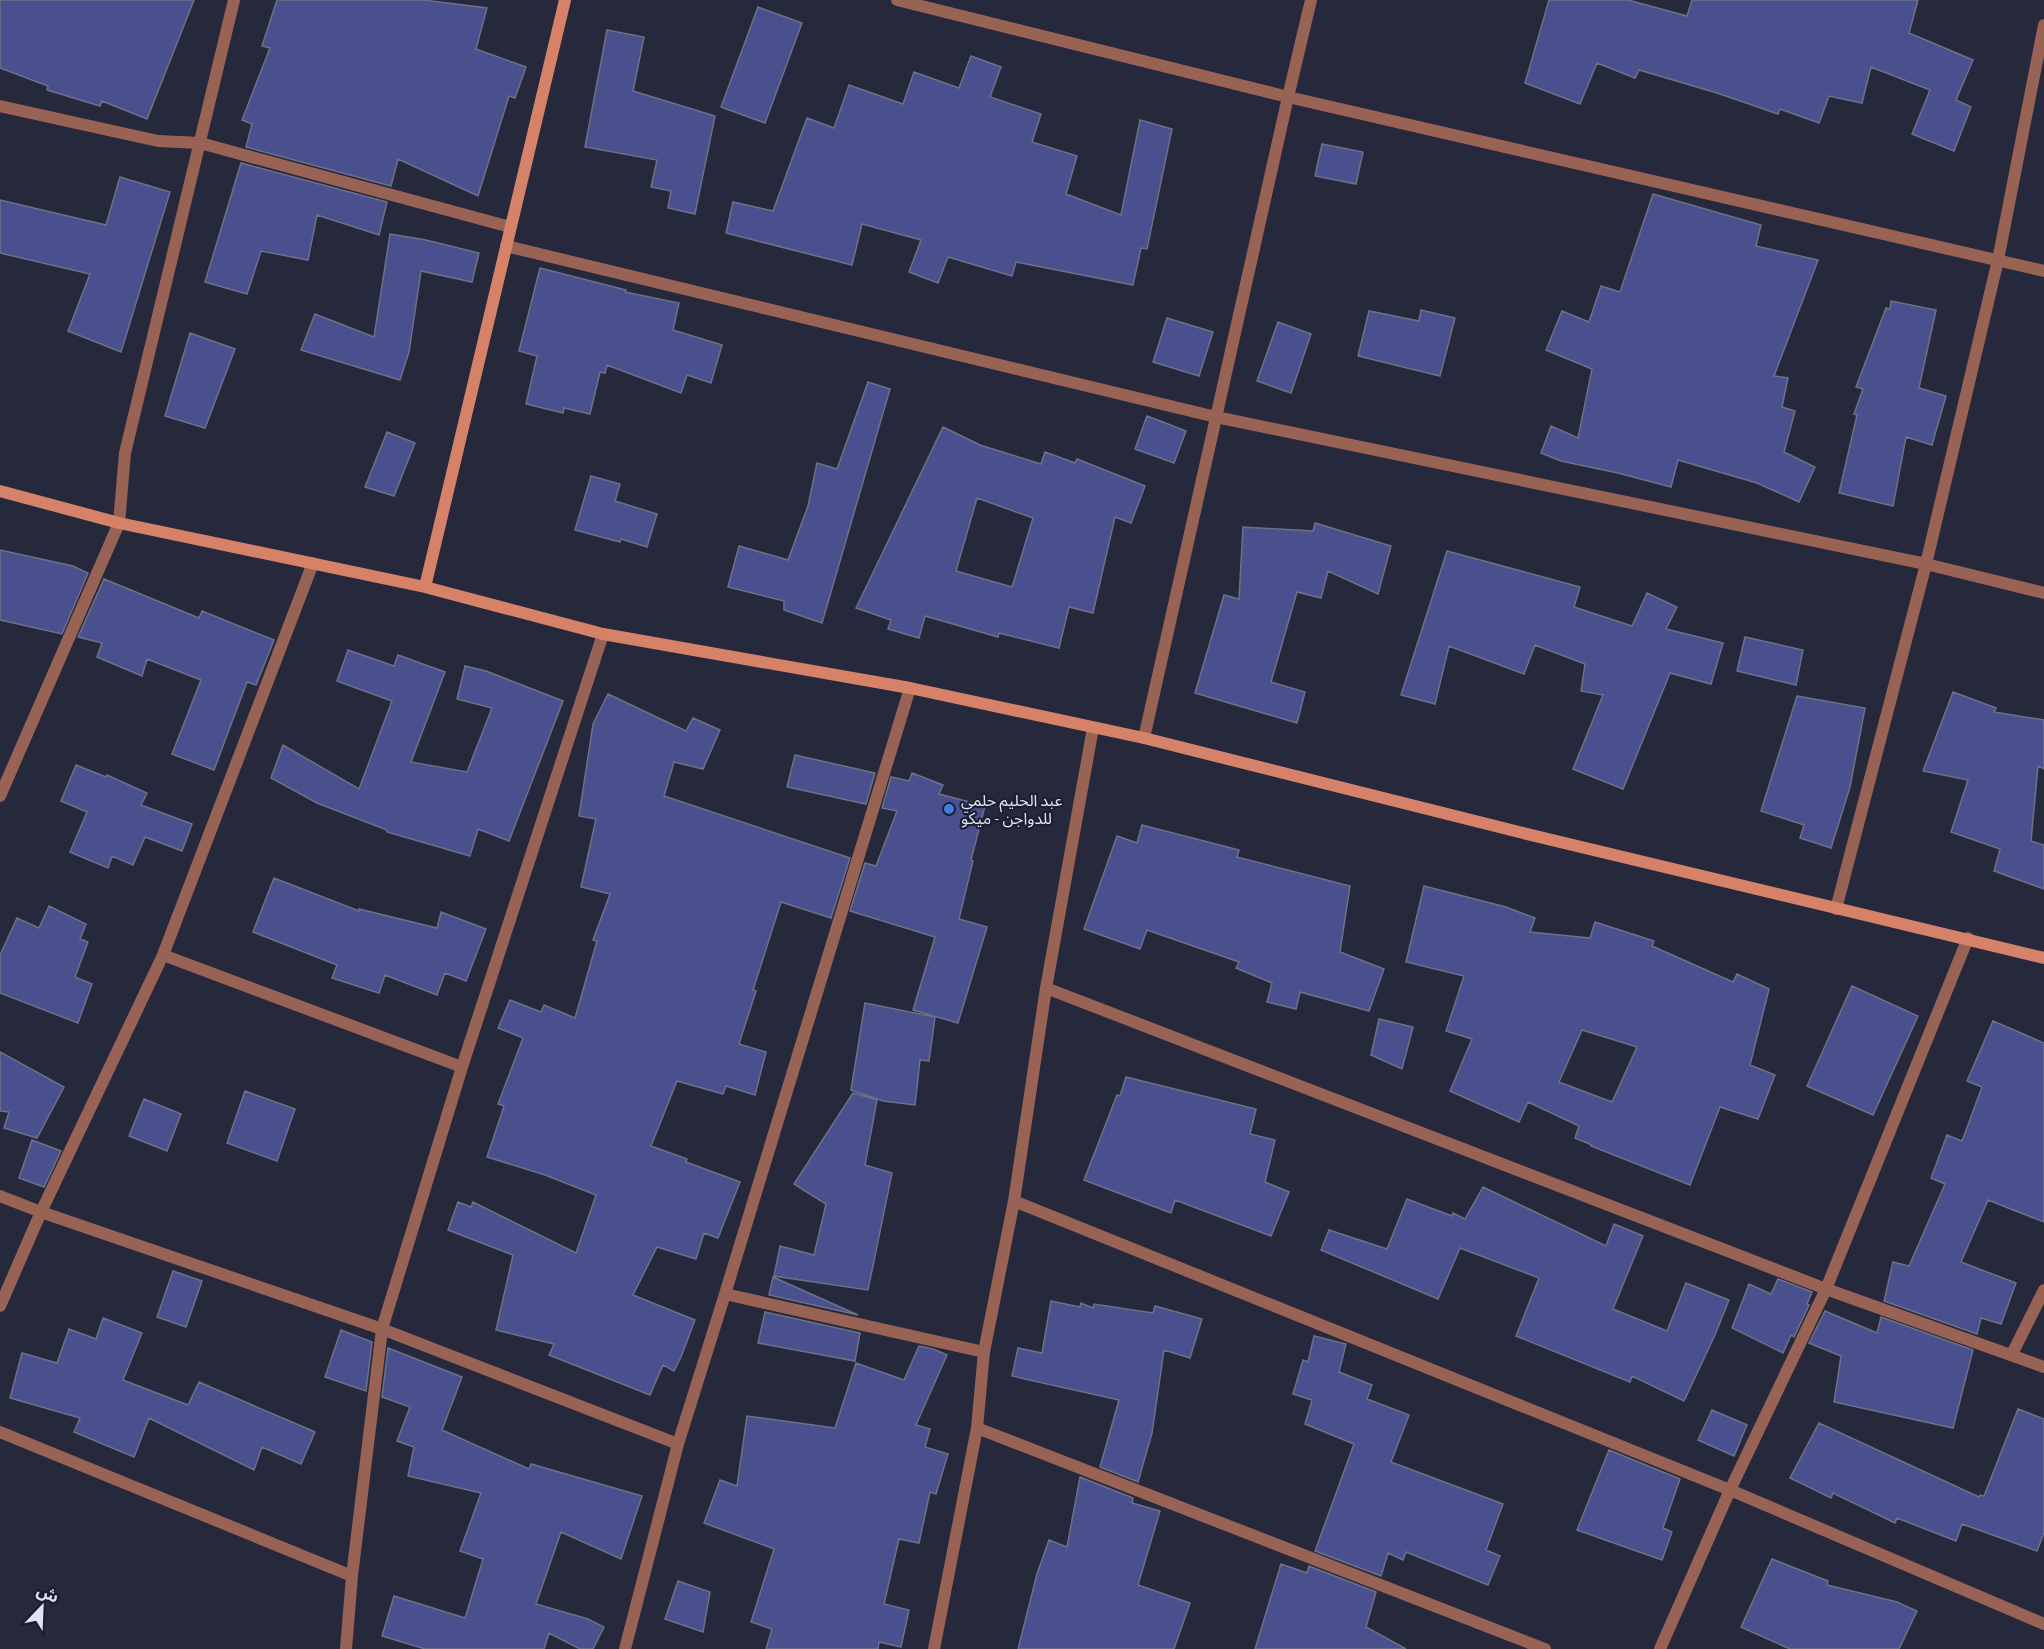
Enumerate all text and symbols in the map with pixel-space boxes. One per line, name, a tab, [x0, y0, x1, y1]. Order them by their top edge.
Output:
place label: عبد الحليم حلمي للدواجن - ميكو	[961, 790, 1063, 830]
marker: عبد الحليم حلمي للدواجن - ميكو	[942, 802, 956, 816]
north arrow	[12, 1577, 72, 1637]
text: ش	[33, 1580, 62, 1609]

